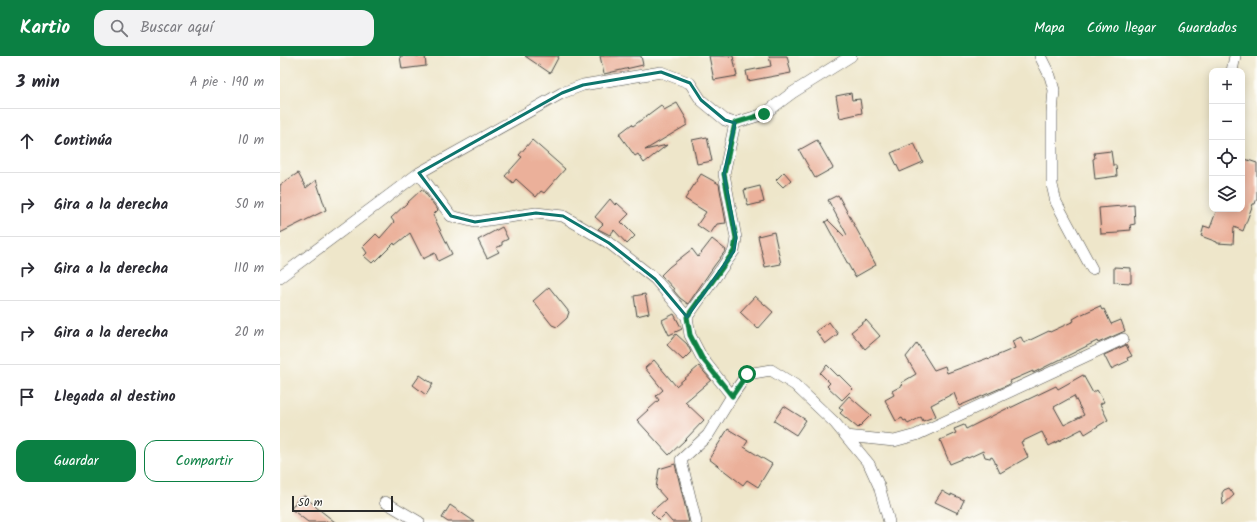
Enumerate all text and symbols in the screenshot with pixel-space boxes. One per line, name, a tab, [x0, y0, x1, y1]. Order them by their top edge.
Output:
search box	[94, 10, 374, 46]
text: Kartio	[20, 13, 70, 43]
text: Buscar aquí	[140, 16, 213, 40]
icon: search	[108, 17, 130, 39]
text: Mapa	[1034, 17, 1065, 39]
text: Cómo llegar	[1087, 17, 1156, 39]
text: Guardados	[1178, 17, 1237, 39]
map controls	[1209, 68, 1245, 212]
button: +	[1209, 68, 1245, 104]
text: 3 min	[16, 69, 60, 96]
text: A pie · 190 m	[190, 72, 264, 93]
button: −	[1209, 104, 1245, 140]
route end	[755, 105, 773, 123]
text: Continúa	[54, 129, 112, 153]
icon: ahead	[16, 130, 38, 152]
text: 10 m	[238, 130, 264, 151]
button: locate	[1209, 140, 1245, 176]
button: layers	[1209, 176, 1245, 212]
text: Gira a la derecha	[54, 193, 168, 217]
icon: right	[16, 194, 38, 216]
text: 50 m	[235, 194, 264, 215]
text: Gira a la derecha	[54, 257, 168, 281]
icon: right	[16, 258, 38, 280]
text: 110 m	[234, 258, 264, 279]
text: Gira a la derecha	[54, 321, 168, 345]
icon: right	[16, 322, 38, 344]
text: 20 m	[234, 322, 264, 343]
route start	[738, 365, 756, 383]
text: Llegada al destino	[54, 385, 176, 409]
icon: arrive	[16, 386, 38, 408]
button: Guardar	[16, 440, 136, 482]
button: Compartir	[144, 440, 264, 482]
scale bar	[292, 494, 393, 513]
text: 50 m	[298, 494, 323, 512]

